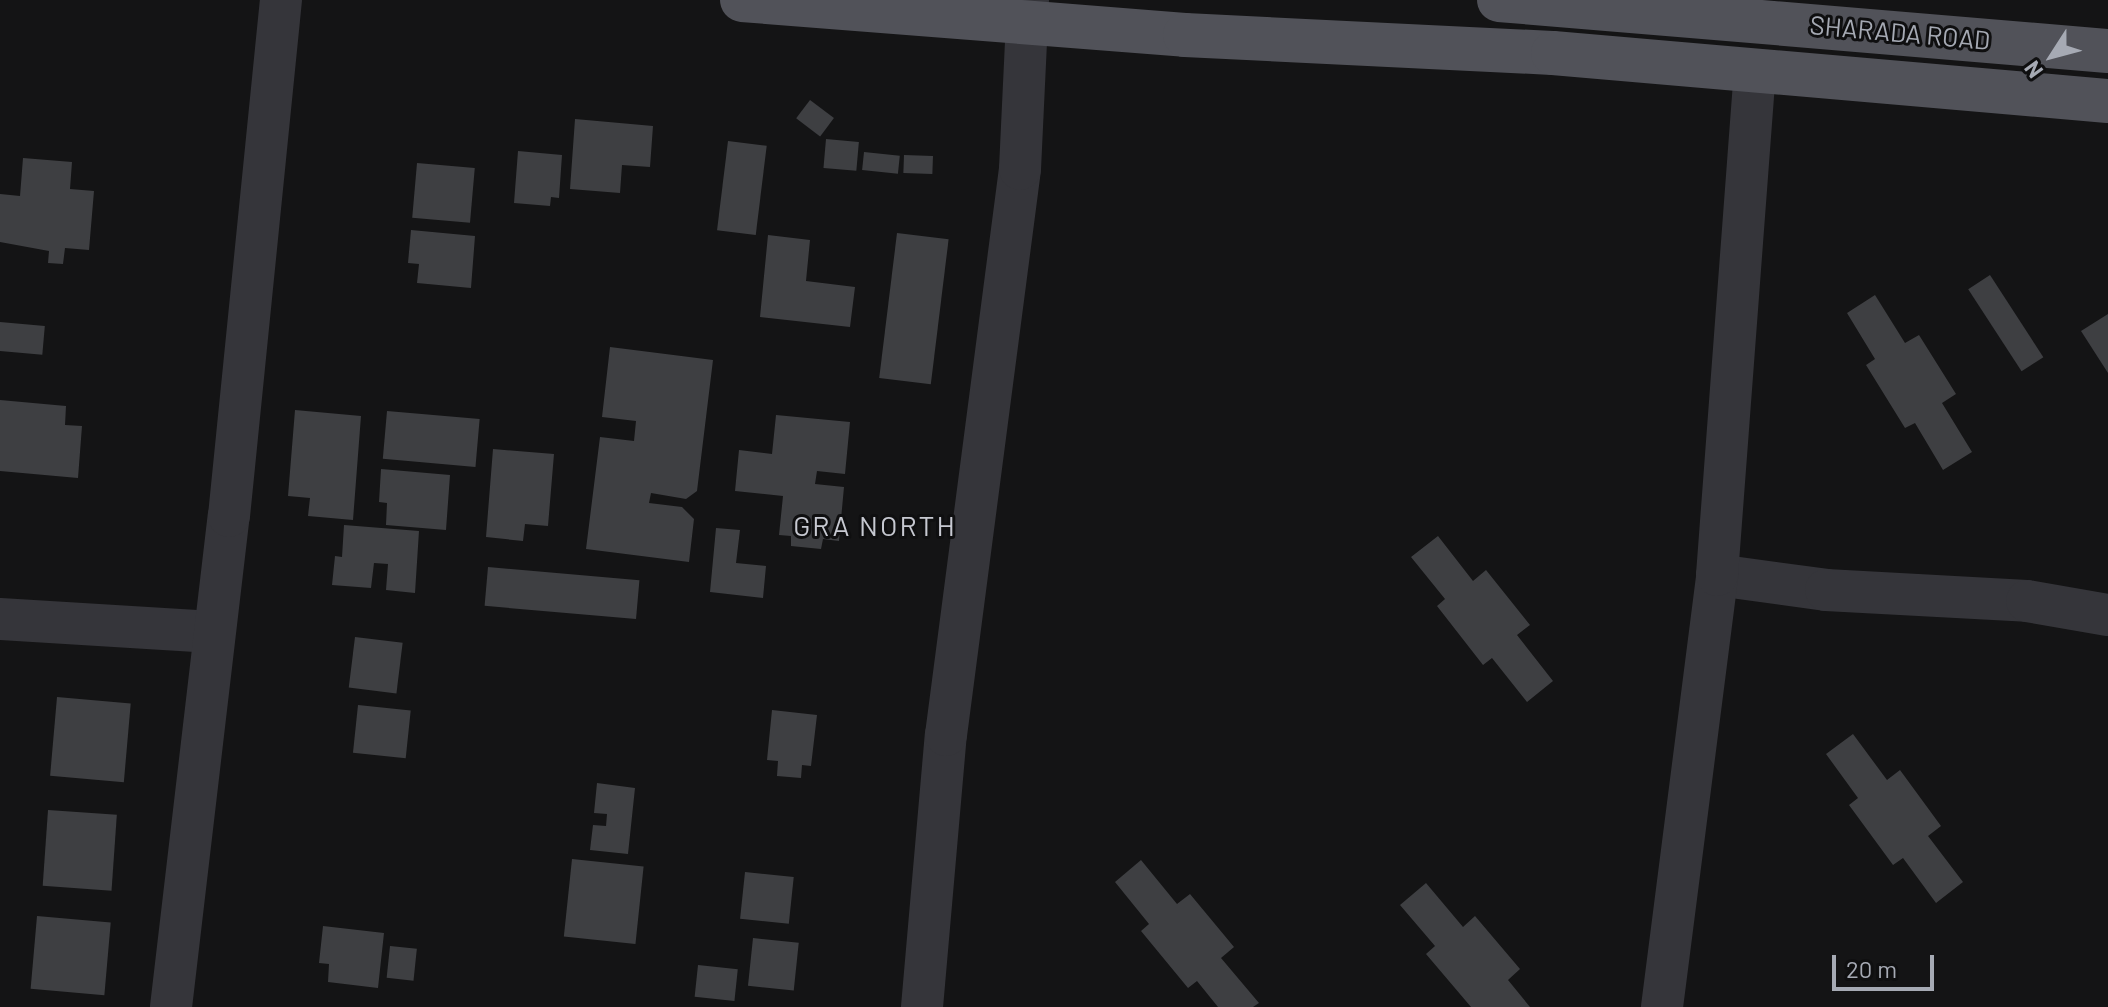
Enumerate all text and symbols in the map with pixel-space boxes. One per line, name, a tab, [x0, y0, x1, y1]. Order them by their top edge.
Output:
street label: SHARADA ROAD	[1808, 9, 1992, 55]
north arrow	[2012, 16, 2092, 96]
text: N	[2018, 57, 2047, 84]
district label: GRA NORTH	[793, 508, 957, 542]
scale bar	[1836, 939, 1938, 989]
text: 20 m	[1846, 954, 1897, 983]

